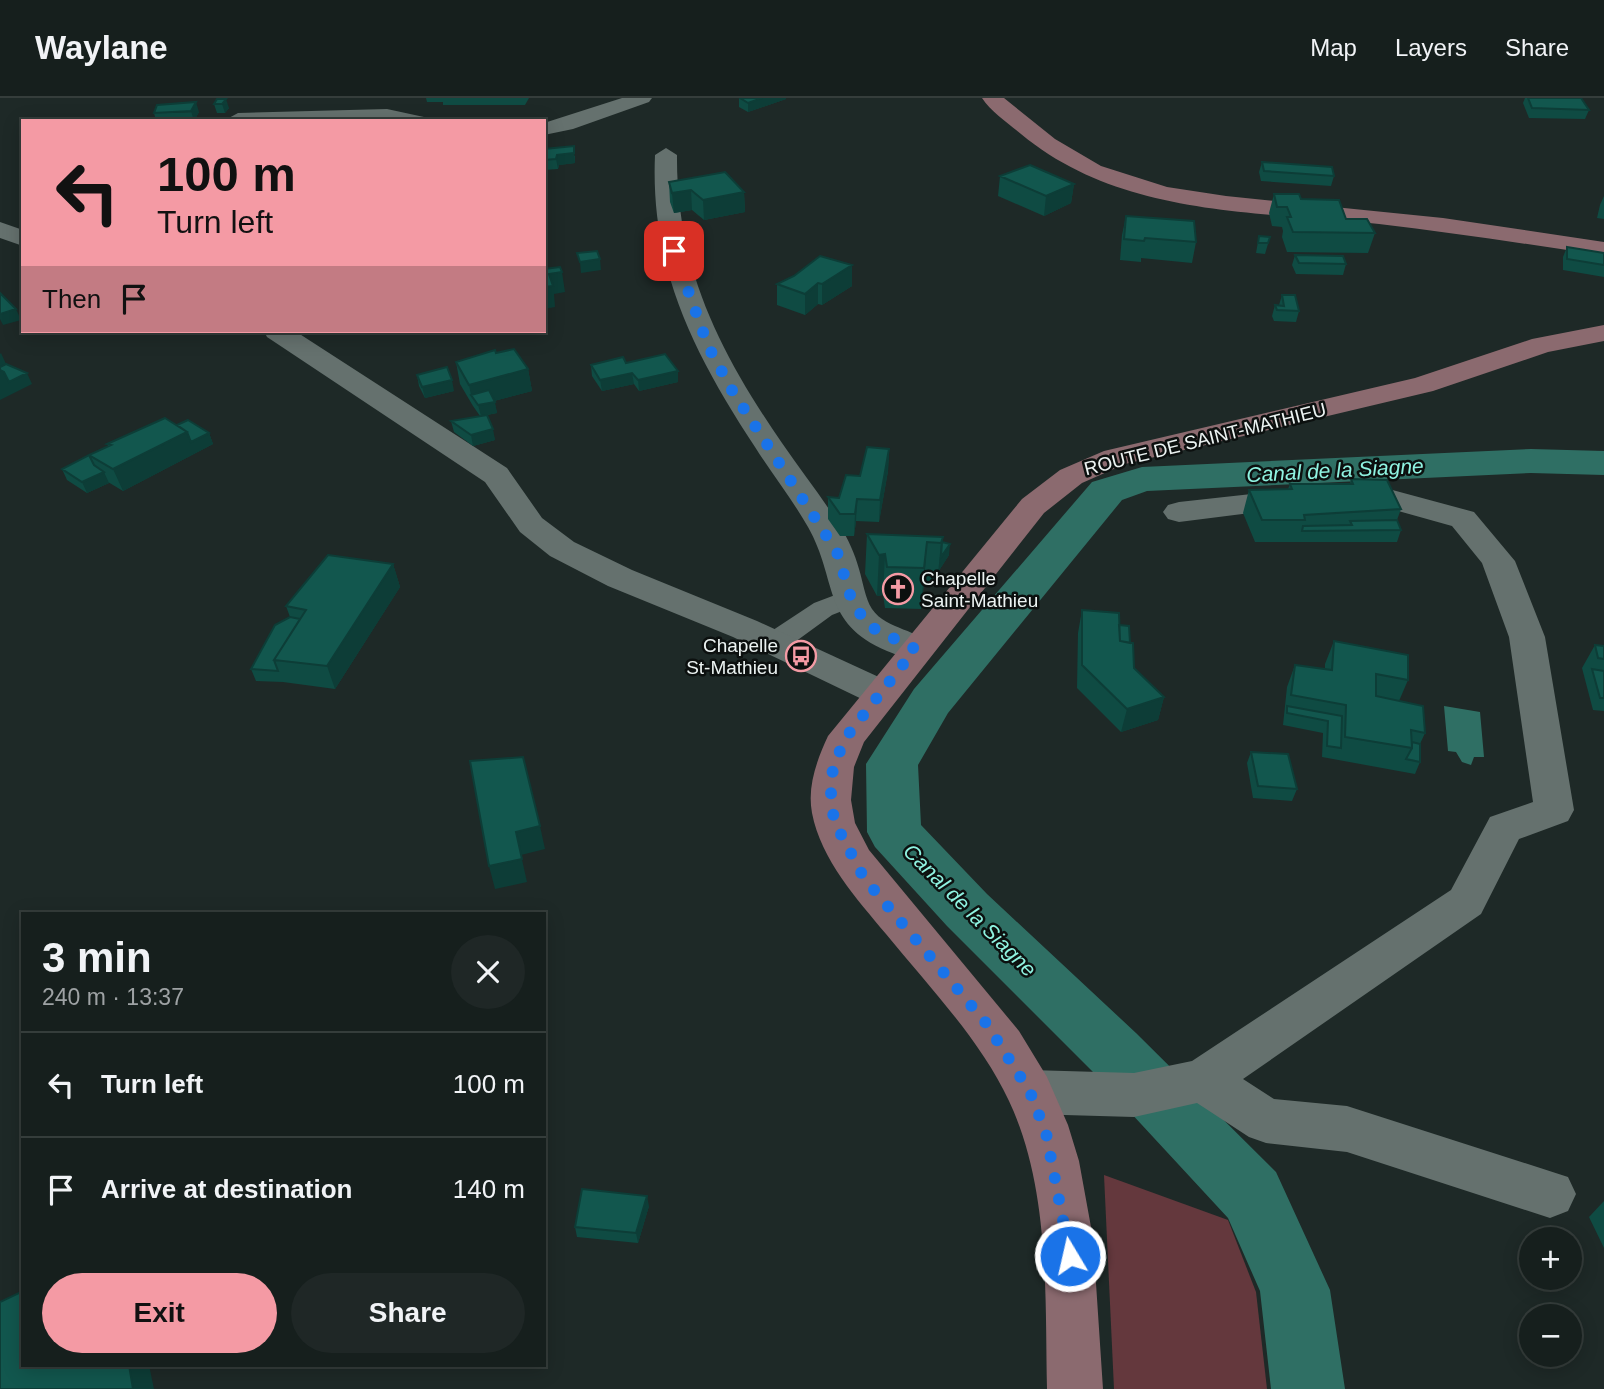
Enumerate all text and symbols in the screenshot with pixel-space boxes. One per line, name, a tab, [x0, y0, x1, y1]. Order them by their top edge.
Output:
text: Waylane	[35, 29, 168, 66]
text: Map	[1310, 34, 1357, 61]
text: Layers	[1395, 34, 1467, 61]
text: Share	[1505, 34, 1569, 61]
icon: left	[42, 147, 133, 238]
text: 100 m	[157, 147, 296, 201]
text: Turn left	[157, 204, 273, 240]
pin	[644, 221, 704, 281]
icon: arrive	[655, 232, 693, 270]
icon: arrive	[115, 280, 153, 318]
text: Then	[42, 284, 101, 314]
street label: ROUTE DE SAINT-MATHIEU	[1082, 399, 1328, 479]
water label: Canal de la Siagne	[1246, 454, 1424, 486]
place label: Chapelle Saint-Mathieu	[921, 568, 1038, 611]
church icon: Chapelle Saint-Mathieu	[881, 572, 915, 606]
place label: Chapelle St-Mathieu	[686, 635, 778, 678]
bus stop icon: Chapelle St-Mathieu	[784, 639, 818, 673]
water label: Canal de la Siagne	[899, 839, 1041, 981]
text: 3 min	[42, 934, 152, 981]
button: close	[451, 935, 525, 1009]
text: 240 m · 13:37	[42, 984, 184, 1010]
icon: left	[42, 1066, 80, 1104]
text: Turn left	[101, 1069, 203, 1099]
text: 100 m	[453, 1069, 525, 1099]
icon: arrive	[42, 1171, 80, 1209]
text: Arrive at destination	[101, 1174, 352, 1204]
text: 140 m	[453, 1174, 525, 1204]
position arrow	[1033, 1219, 1107, 1293]
map controls	[1519, 1227, 1582, 1367]
button: +	[1519, 1227, 1582, 1290]
button: Exit	[42, 1273, 277, 1353]
button: Share	[291, 1273, 525, 1353]
button: −	[1519, 1304, 1582, 1367]

